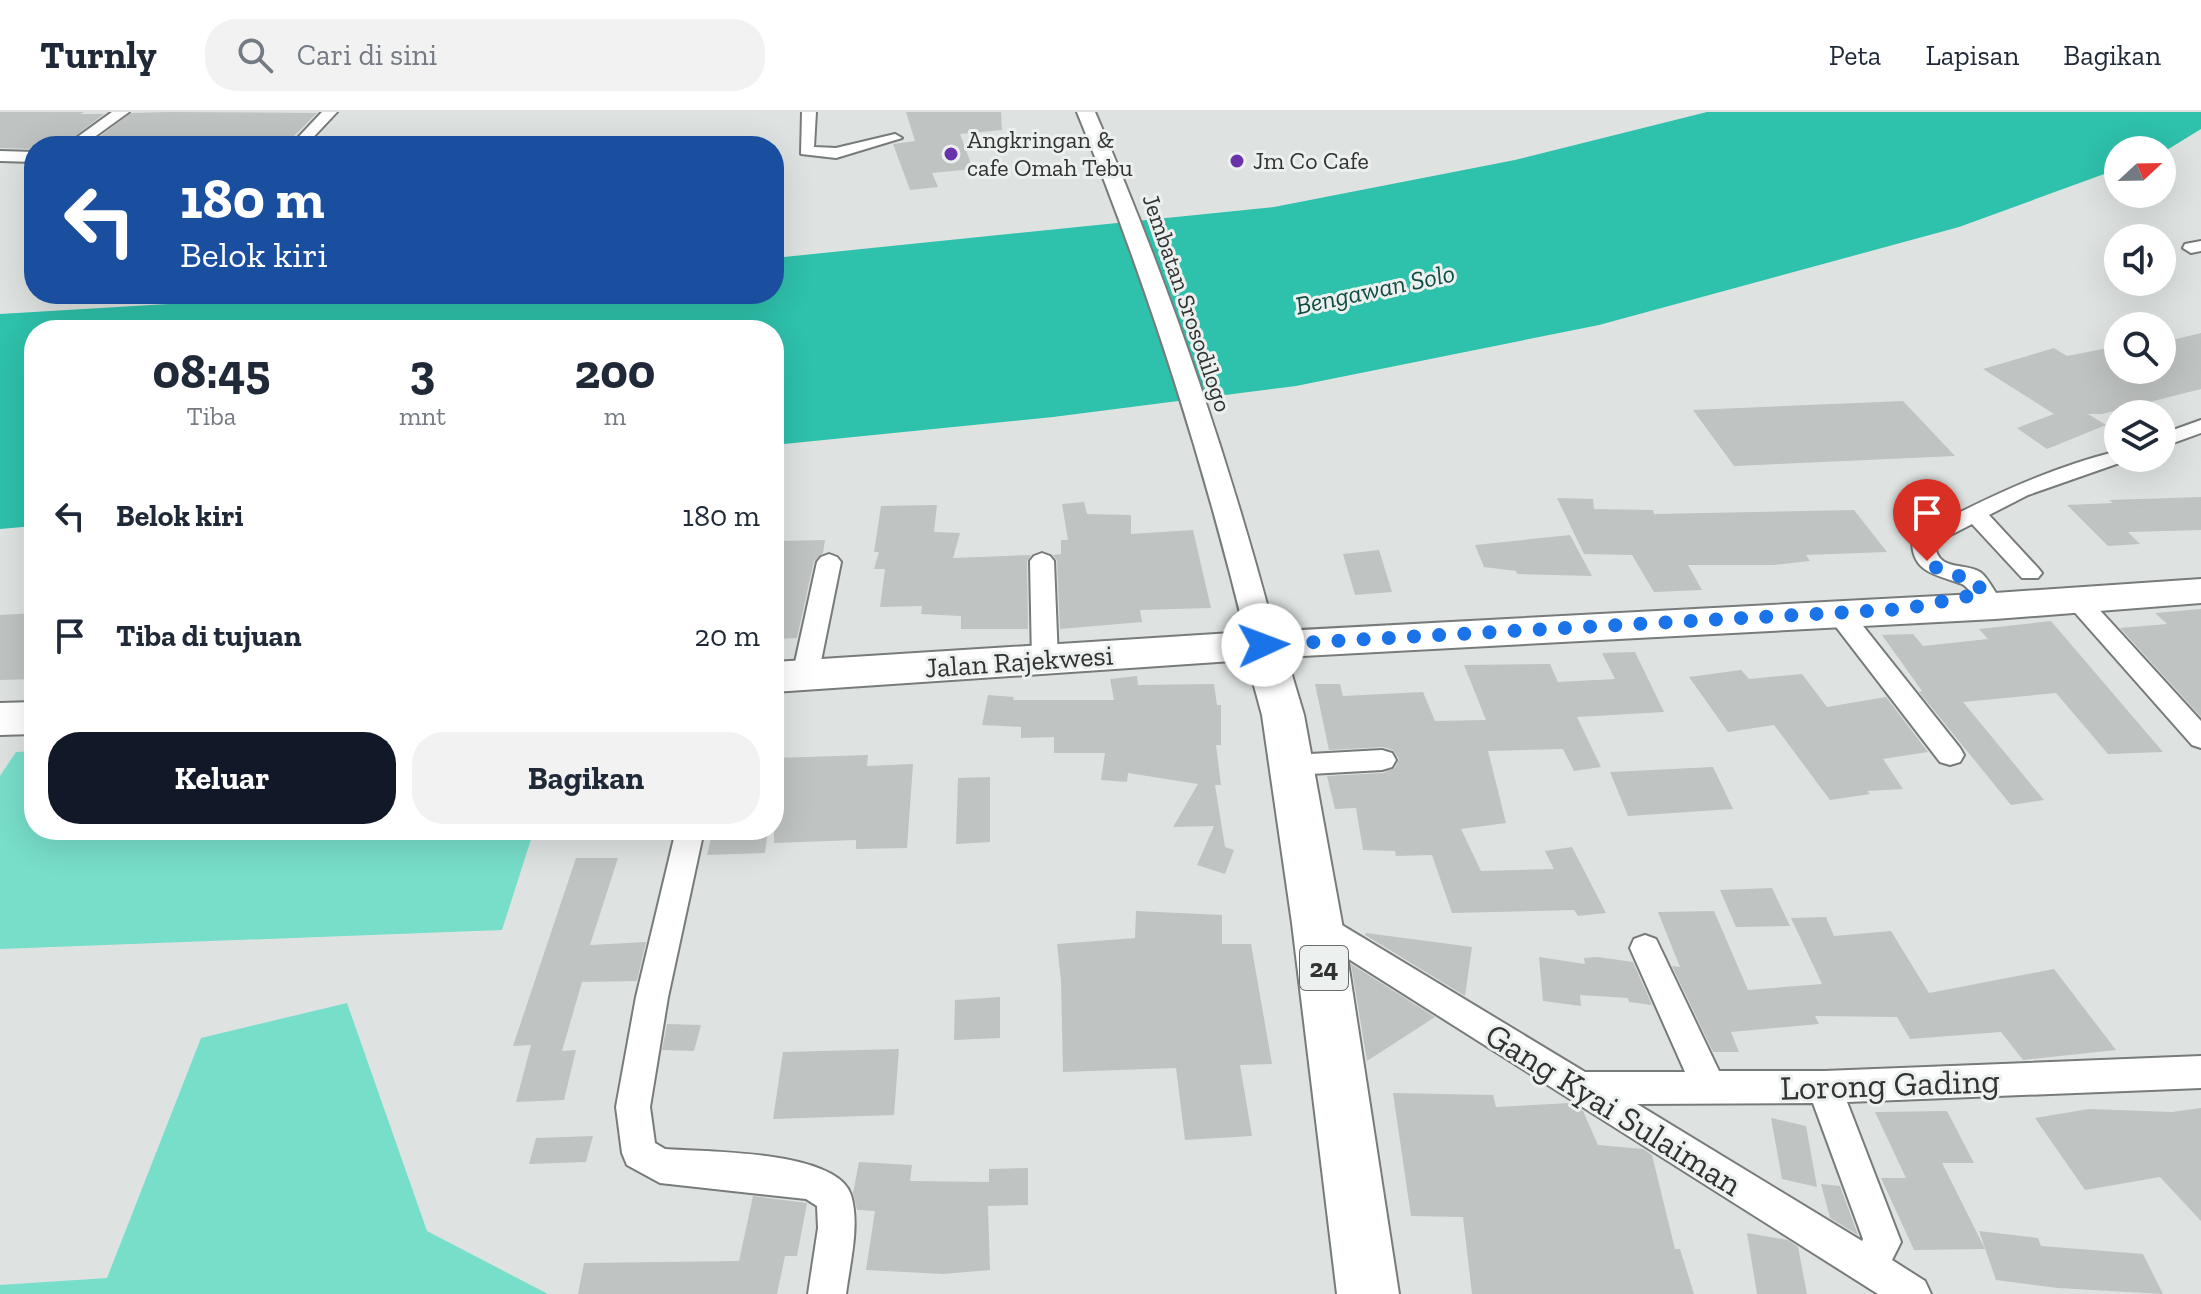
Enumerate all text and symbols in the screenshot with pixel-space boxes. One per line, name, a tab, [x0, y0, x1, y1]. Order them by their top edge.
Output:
search box	[205, 19, 765, 91]
text: Turnly	[40, 32, 157, 78]
icon: search	[233, 33, 277, 77]
text: Cari di sini	[297, 37, 437, 73]
text: Peta	[1829, 39, 1881, 72]
text: Lapisan	[1925, 39, 2019, 72]
text: Bagikan	[2063, 39, 2161, 72]
place label: Angkringan & cafe Omah Tebu	[967, 125, 1133, 182]
north arrow	[2104, 136, 2176, 208]
map controls	[2104, 136, 2176, 472]
marker: Angkringan & cafe Omah Tebu	[942, 145, 960, 163]
place label: Jm Co Cafe	[1253, 146, 1369, 175]
marker: Jm Co Cafe	[1228, 152, 1246, 170]
text: 180 m	[180, 165, 325, 232]
icon: left	[48, 168, 152, 272]
street label: Jembatan Srosodilogo	[1137, 190, 1238, 416]
button: sound	[2104, 224, 2176, 296]
text: Belok kiri	[180, 233, 328, 276]
water label: Bengawan Solo	[1292, 256, 1458, 322]
button: search	[2104, 312, 2176, 384]
text: 08:45	[153, 343, 270, 400]
text: 3	[410, 343, 435, 400]
text: 200	[574, 343, 655, 400]
text: Tiba	[187, 400, 236, 432]
text: mnt	[399, 400, 446, 432]
text: m	[604, 400, 626, 432]
button: layers	[2104, 400, 2176, 472]
pin	[1893, 479, 1961, 561]
icon: arrive	[1905, 491, 1949, 535]
icon: left	[48, 494, 92, 538]
text: Belok kiri	[116, 498, 243, 534]
text: 180 m	[682, 498, 760, 534]
position arrow	[1221, 603, 1305, 687]
icon: arrive	[48, 614, 92, 658]
text: Tiba di tujuan	[116, 618, 301, 654]
text: 20 m	[695, 618, 760, 654]
street label: Jalan Rajekwesi	[924, 638, 1115, 685]
button: Keluar	[48, 732, 396, 824]
button: Bagikan	[412, 732, 760, 824]
road number: 24	[1300, 946, 1348, 990]
street label: Gang Kyai Sulaiman	[1478, 1014, 1750, 1205]
street label: Lorong Gading	[1779, 1060, 2001, 1109]

